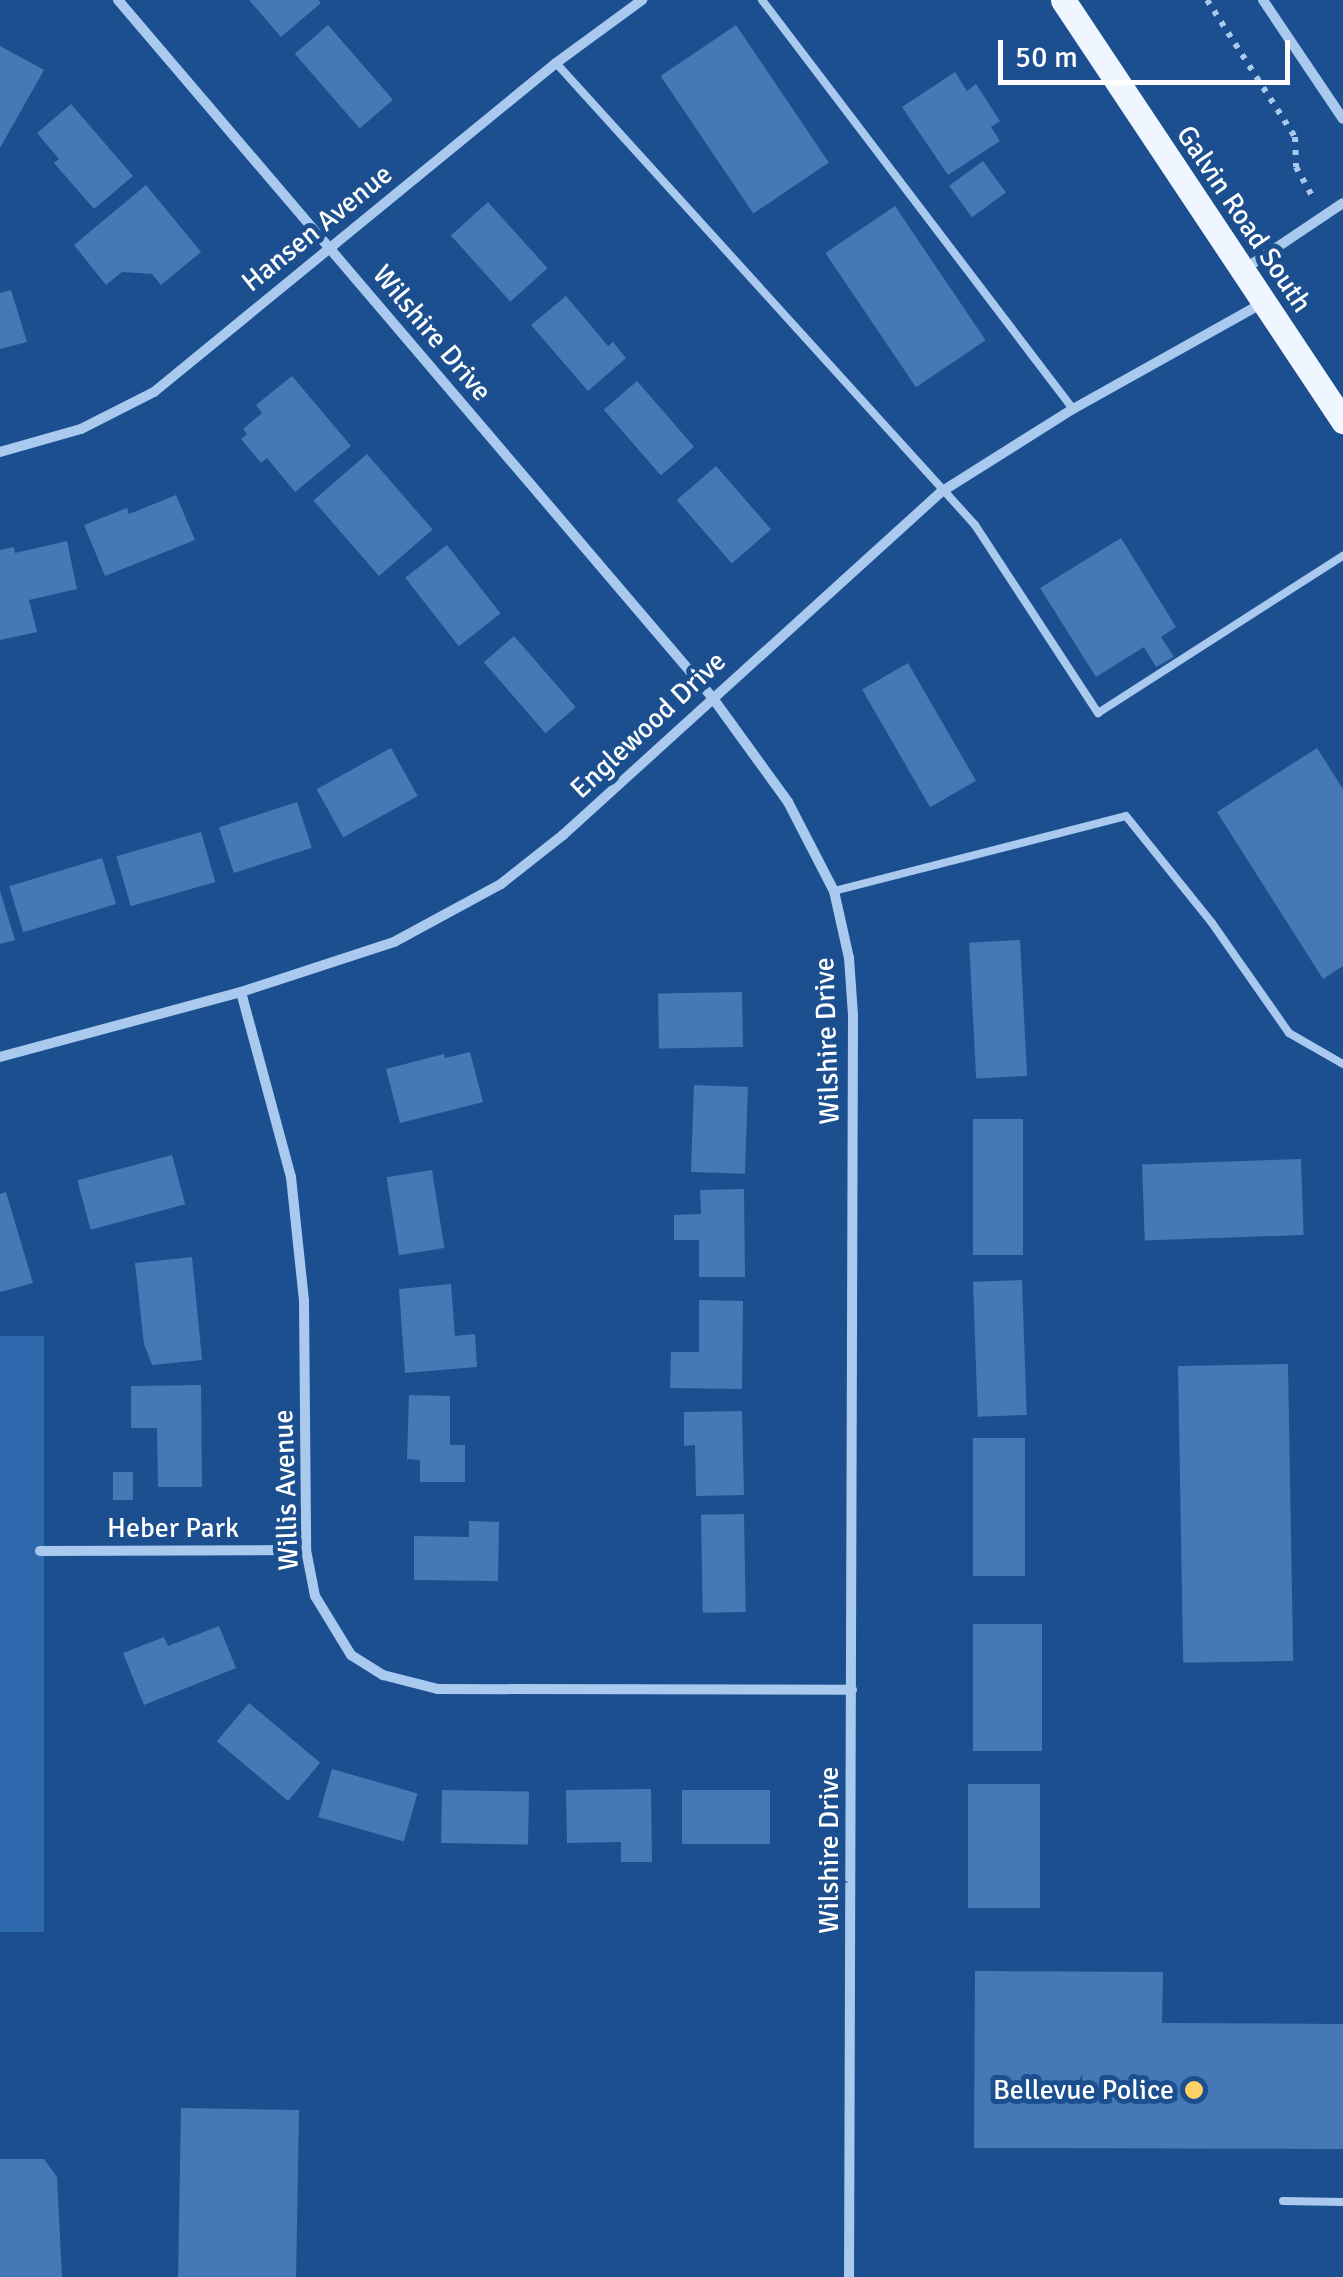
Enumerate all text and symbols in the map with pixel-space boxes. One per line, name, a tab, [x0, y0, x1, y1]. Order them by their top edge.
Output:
scale bar	[1003, 20, 1296, 82]
text: 50 m	[1015, 39, 1078, 76]
street label: Galvin Road South	[1169, 119, 1319, 319]
street label: Hansen Avenue	[235, 157, 399, 299]
street label: Wilshire Drive	[365, 258, 499, 408]
street label: Englewood Drive	[563, 644, 733, 806]
street label: Wilshire Drive	[807, 957, 847, 1125]
street label: Willis Avenue	[266, 1409, 306, 1571]
street label: Heber Park	[107, 1511, 239, 1545]
street label: Wilshire Drive	[812, 1766, 846, 1934]
place label: Bellevue Police	[993, 2073, 1174, 2107]
marker: Bellevue Police	[1183, 2079, 1205, 2101]

